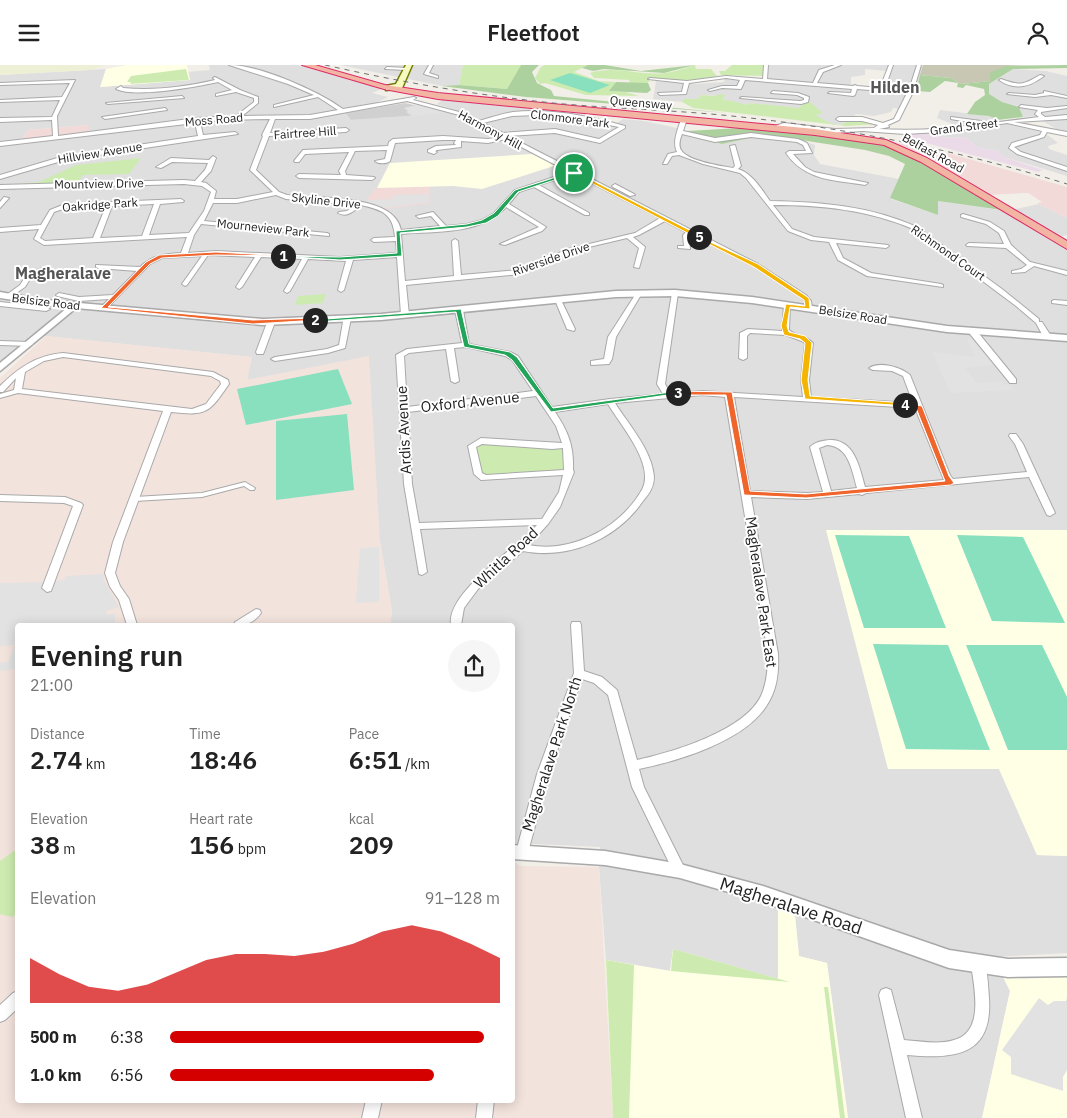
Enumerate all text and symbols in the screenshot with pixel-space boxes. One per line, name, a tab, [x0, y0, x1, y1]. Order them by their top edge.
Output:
text: Fleetfoot	[487, 18, 580, 47]
icon: menu	[15, 19, 43, 47]
icon: person	[1024, 19, 1052, 47]
district label: Hilden	[870, 77, 920, 97]
street label: Queensway	[609, 92, 673, 113]
street label: Clonmore Park	[530, 106, 611, 131]
street label: Harmony Hill	[456, 107, 525, 153]
street label: Moss Road	[184, 109, 244, 130]
street label: Grand Street	[929, 115, 999, 138]
street label: Fairtree Hill	[273, 123, 337, 142]
street label: Belfast Road	[900, 129, 967, 176]
street label: Hillview Avenue	[57, 138, 144, 167]
pin	[553, 152, 595, 194]
icon: arrive	[560, 159, 588, 187]
street label: Mountview Drive	[54, 175, 144, 192]
street label: Skyline Drive	[291, 189, 362, 212]
street label: Oakridge Park	[62, 194, 139, 215]
street label: Mourneview Park	[216, 215, 311, 240]
street label: Richmond Court	[908, 221, 988, 284]
pin: 5	[686, 225, 712, 249]
text: 5	[695, 228, 704, 246]
street label: Riverside Drive	[510, 238, 592, 279]
pin: 1	[270, 243, 296, 269]
text: 1	[279, 247, 288, 265]
district label: Magheralave	[15, 263, 111, 283]
street label: Belsize Road	[11, 290, 81, 313]
street label: Belsize Road	[818, 302, 888, 327]
pin: 2	[302, 307, 328, 333]
text: 2	[311, 311, 320, 329]
pin: 3	[666, 381, 690, 405]
text: 3	[674, 384, 683, 402]
street label: Ardis Avenue	[392, 385, 415, 475]
street label: Oxford Avenue	[420, 387, 520, 416]
pin: 4	[892, 393, 918, 417]
text: 4	[901, 396, 910, 414]
street label: Magheralave Park East	[741, 515, 782, 669]
street label: Whitla Road	[470, 523, 542, 592]
text: Evening run	[30, 637, 183, 674]
button: share	[448, 640, 500, 692]
street label: Magheralave Park North	[518, 674, 586, 834]
text: 21:00	[30, 675, 73, 695]
text: Distance	[30, 725, 85, 743]
text: Time	[189, 725, 221, 743]
text: Pace	[349, 725, 379, 743]
text: 2.74	[30, 743, 82, 776]
text: 18:46	[189, 743, 257, 776]
text: 6:51	[349, 743, 402, 776]
text: km	[82, 755, 105, 773]
text: /km	[402, 755, 430, 773]
text: Elevation	[30, 810, 88, 828]
text: Heart rate	[189, 810, 253, 828]
text: kcal	[349, 810, 374, 828]
text: 38	[30, 828, 60, 861]
text: 156	[189, 828, 234, 861]
text: 209	[349, 828, 394, 861]
text: m	[60, 840, 76, 858]
text: bpm	[234, 840, 266, 858]
street label: Magheralave Road	[717, 872, 865, 939]
text: Elevation	[30, 888, 96, 908]
text: 91–128 m	[425, 888, 500, 908]
text: 500 m	[30, 1027, 77, 1047]
text: 6:38	[110, 1027, 143, 1047]
text: 1.0 km	[30, 1065, 81, 1085]
text: 6:56	[110, 1065, 143, 1085]

